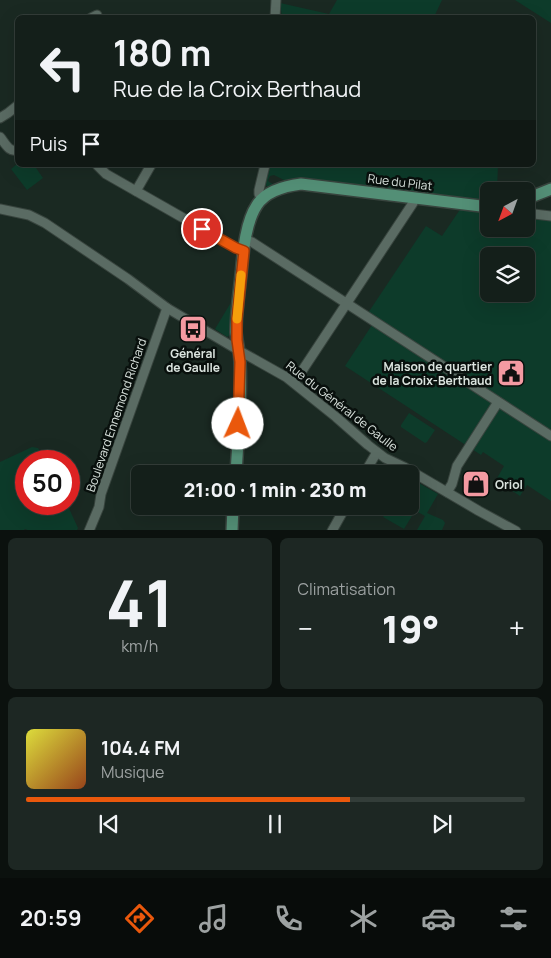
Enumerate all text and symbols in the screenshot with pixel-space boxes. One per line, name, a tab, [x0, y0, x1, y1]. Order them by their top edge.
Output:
text: 180 m	[113, 29, 211, 77]
icon: left	[30, 35, 95, 100]
text: Rue de la Croix Berthaud	[113, 74, 361, 104]
icon: arrive	[77, 130, 105, 158]
text: Puis	[30, 131, 67, 157]
street label: Rue du Pilat	[367, 170, 434, 194]
north arrow	[480, 182, 535, 238]
map controls	[480, 182, 535, 302]
pin	[181, 208, 223, 250]
icon: arrive	[188, 215, 216, 243]
button: layers	[480, 247, 535, 302]
bus stop icon: Général de Gaulle	[178, 314, 208, 344]
street label: Boulevard Ennemond Richard	[82, 336, 150, 494]
place label: Général de Gaulle	[166, 345, 220, 376]
street label: Rue du Général de Gaulle	[283, 357, 401, 455]
place label: Maison de quartier de la Croix-Berthaud	[372, 358, 492, 389]
public building icon: Maison de quartier de la Croix-Berthaud	[496, 358, 526, 388]
position arrow	[211, 397, 263, 449]
speed limit sign: 50	[15, 450, 80, 515]
shop icon: Oriol	[461, 469, 491, 499]
place label: Oriol	[495, 476, 523, 493]
text: 21:00 · 1 min · 230 m	[184, 477, 366, 503]
text: 41	[106, 558, 174, 647]
text: Climatisation	[298, 578, 395, 600]
text: 19°	[382, 602, 440, 654]
text: −	[298, 609, 313, 647]
text: +	[509, 609, 525, 647]
text: km/h	[121, 635, 158, 657]
text: 104.4 FM	[101, 735, 180, 761]
text: Musique	[101, 761, 164, 783]
icon: previous	[95, 810, 123, 838]
icon: pause	[261, 810, 289, 838]
icon: next	[428, 810, 456, 838]
icon: directions	[122, 901, 157, 936]
icon: music	[196, 901, 231, 936]
icon: phone	[271, 901, 306, 936]
icon: climate	[346, 901, 381, 936]
icon: car	[421, 901, 456, 936]
icon: filters	[496, 901, 531, 936]
text: 20:59	[20, 903, 82, 933]

